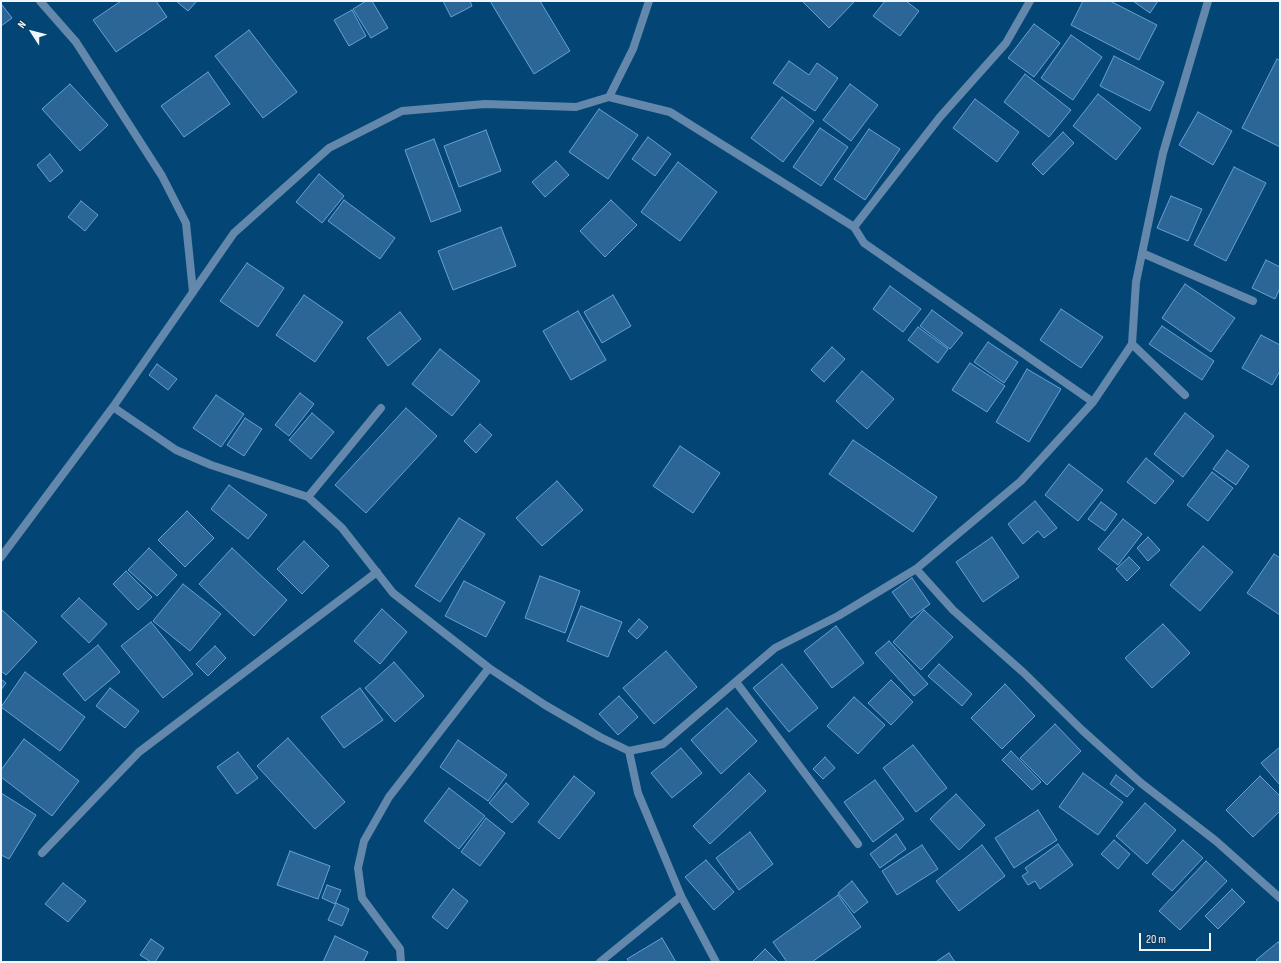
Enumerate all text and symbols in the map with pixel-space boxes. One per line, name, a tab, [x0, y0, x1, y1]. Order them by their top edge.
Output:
north arrow	[12, 12, 52, 52]
text: N	[15, 18, 29, 31]
scale bar	[1141, 925, 1213, 951]
text: 20 m	[1146, 932, 1166, 947]

